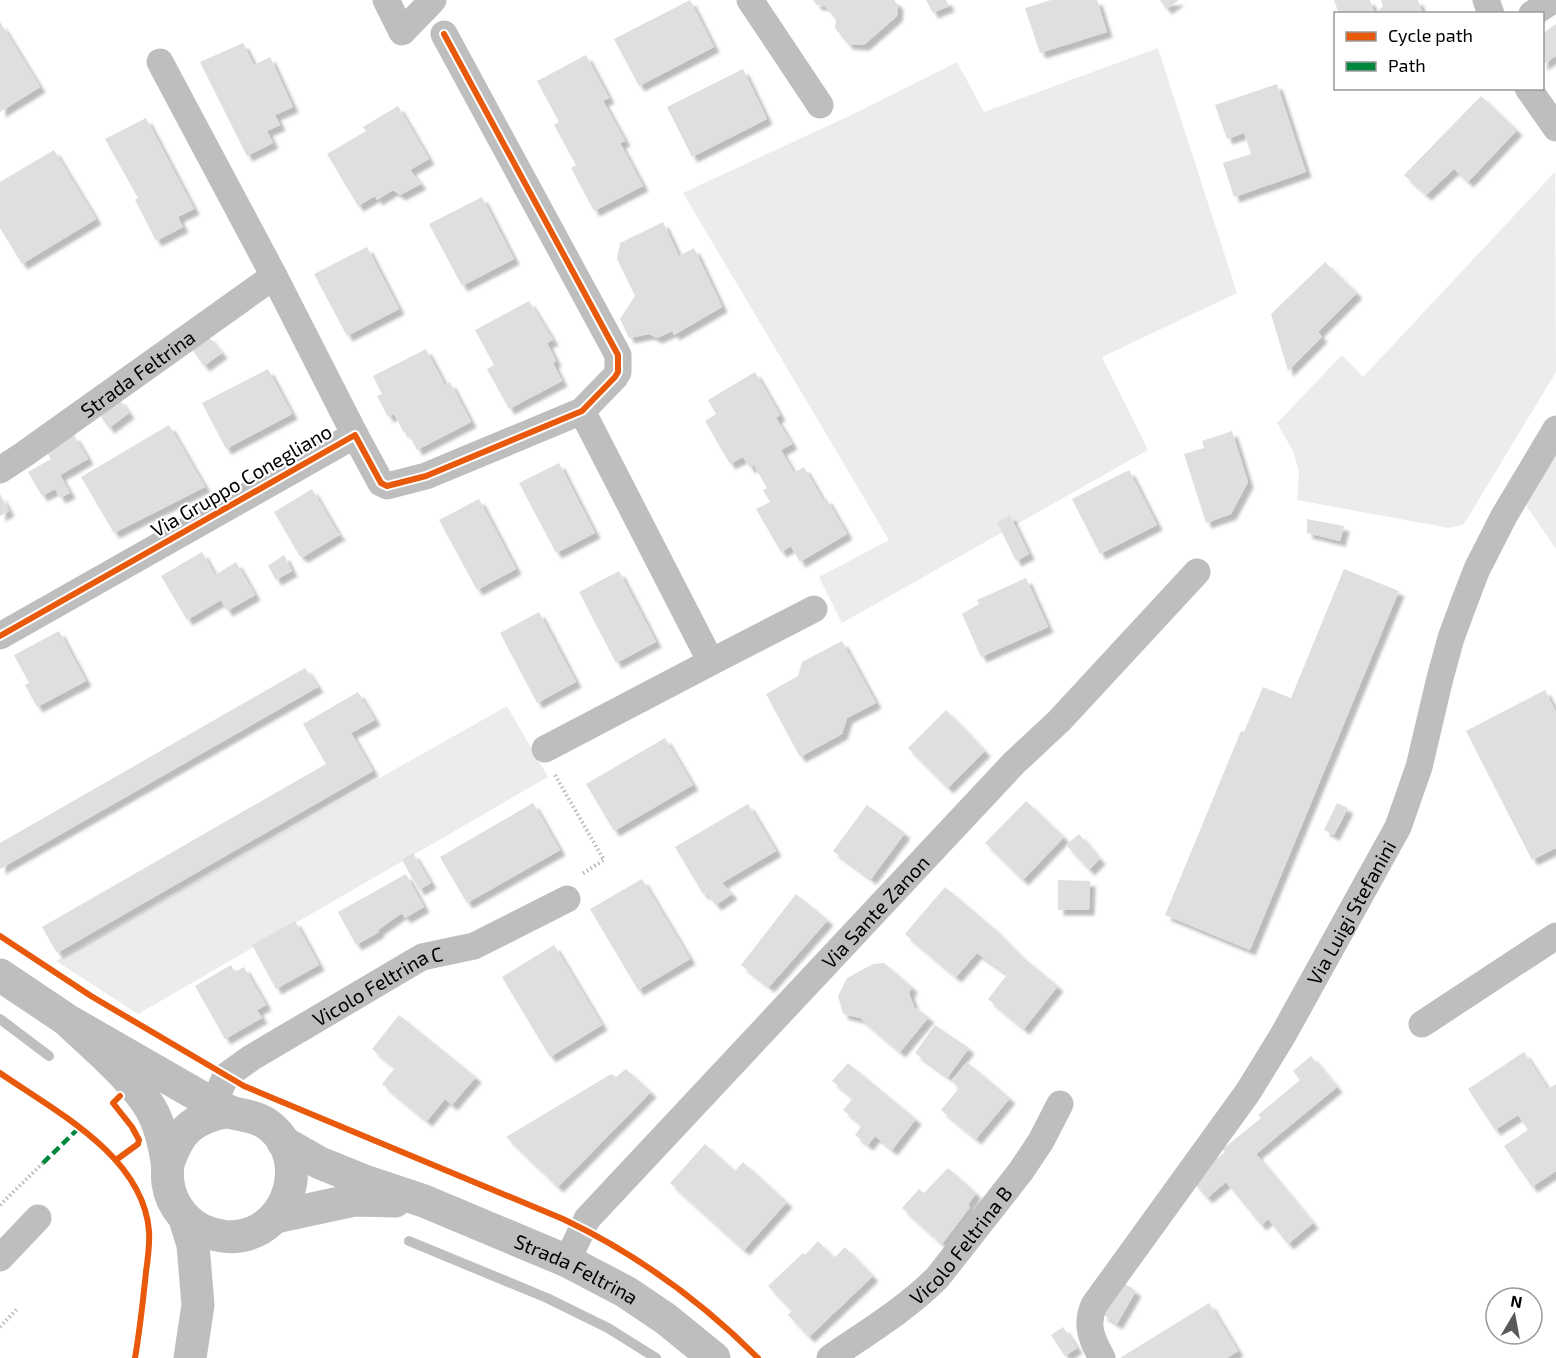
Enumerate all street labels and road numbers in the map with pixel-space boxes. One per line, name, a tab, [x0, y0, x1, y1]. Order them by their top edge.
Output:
street label: Strada Feltrina	[76, 324, 199, 422]
street label: Via Gruppo Conegliano	[146, 418, 336, 542]
street label: Via Luigi Stefanini	[1301, 836, 1400, 989]
street label: Via Sante Zanon	[816, 850, 934, 973]
street label: Vicolo Feltrina C	[308, 941, 445, 1031]
street label: Vicolo Feltrina B	[905, 1181, 1017, 1309]
street label: Strada Feltrina	[511, 1228, 643, 1309]

